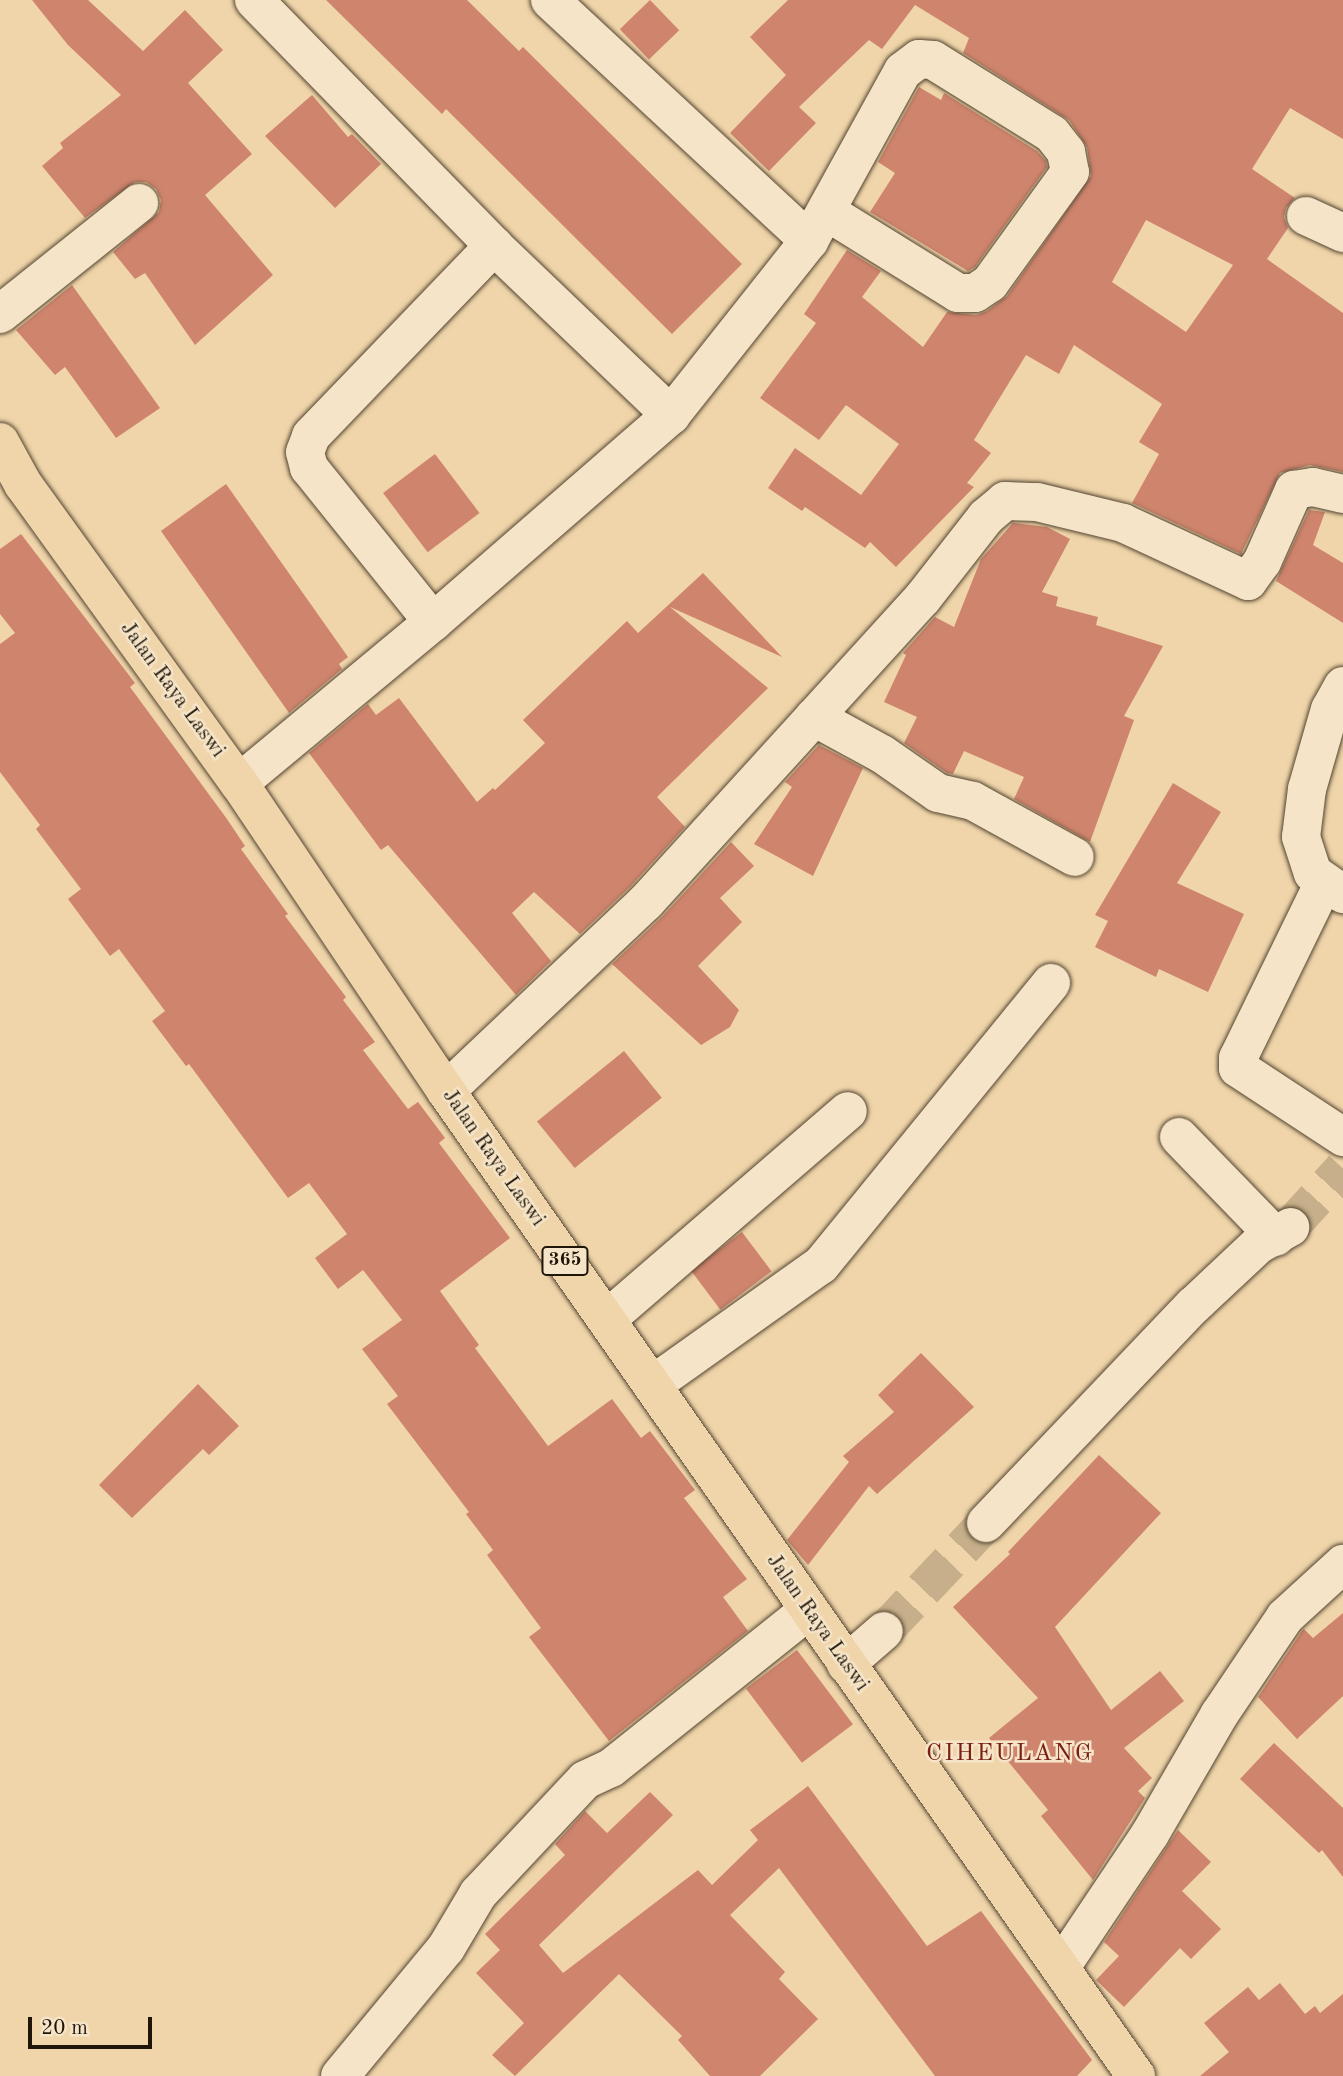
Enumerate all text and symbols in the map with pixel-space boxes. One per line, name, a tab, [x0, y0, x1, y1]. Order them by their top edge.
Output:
street label: Jalan Raya Laswi	[114, 617, 230, 763]
street label: Jalan Raya Laswi	[436, 1084, 550, 1232]
road number: 365	[540, 1246, 590, 1276]
street label: Jalan Raya Laswi	[760, 1549, 874, 1697]
district label: CIHEULANG	[927, 1741, 1093, 1769]
scale bar	[32, 2002, 156, 2046]
text: 20 m	[41, 2018, 88, 2039]

